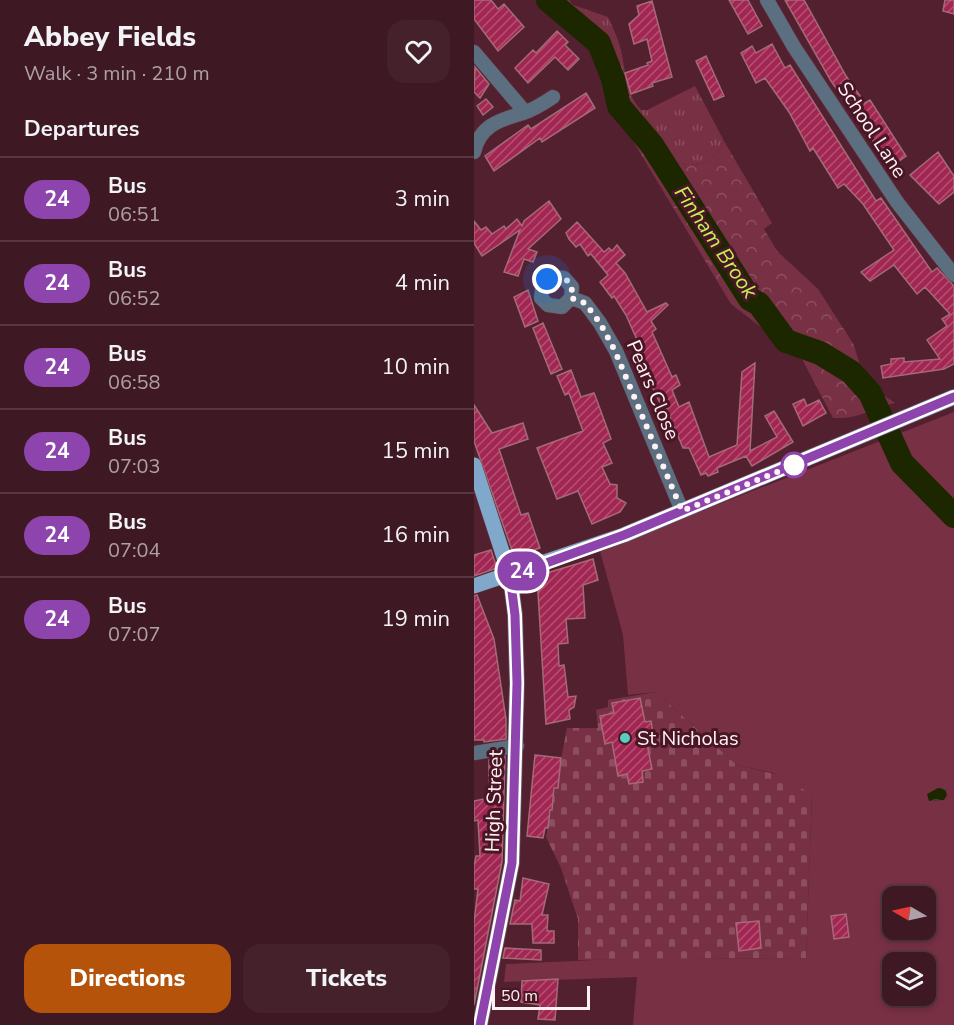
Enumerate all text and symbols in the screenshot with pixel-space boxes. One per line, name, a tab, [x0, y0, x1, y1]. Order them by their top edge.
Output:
text: Abbey Fields	[24, 18, 196, 56]
button: heart	[387, 20, 450, 83]
text: Walk · 3 min · 210 m	[24, 60, 210, 87]
street label: School Lane	[831, 77, 913, 183]
text: Departures	[24, 114, 139, 144]
text: Bus	[108, 171, 147, 201]
water label: Finham Brook	[668, 180, 764, 304]
text: 3 min	[395, 184, 450, 214]
text: 24	[44, 185, 70, 213]
text: 06:51	[108, 201, 161, 228]
text: Bus	[108, 255, 147, 285]
your location	[532, 264, 562, 294]
text: 4 min	[395, 268, 450, 298]
text: 24	[44, 269, 70, 297]
text: 06:52	[108, 285, 161, 312]
street label: Pears Close	[620, 336, 686, 444]
text: Bus	[108, 339, 147, 369]
text: 10 min	[382, 352, 450, 382]
text: 24	[44, 353, 70, 381]
text: 06:58	[108, 369, 161, 396]
text: Bus	[108, 423, 147, 453]
text: 15 min	[382, 436, 450, 466]
text: 24	[44, 437, 70, 465]
unlabelled marker	[781, 452, 807, 478]
text: 07:03	[108, 453, 161, 480]
text: Bus	[108, 507, 147, 537]
text: 16 min	[382, 520, 450, 550]
text: 24	[44, 521, 70, 549]
text: 07:04	[108, 537, 161, 564]
line badge: 24	[495, 552, 549, 590]
text: 24	[509, 557, 535, 585]
text: Bus	[108, 591, 147, 621]
text: 19 min	[382, 604, 450, 634]
text: 24	[44, 605, 70, 633]
text: 07:07	[108, 621, 161, 648]
place label: St Nicholas	[637, 725, 739, 752]
marker: St Nicholas	[618, 731, 632, 745]
street label: High Street	[479, 748, 509, 853]
north arrow	[882, 886, 936, 940]
map controls	[882, 886, 936, 1006]
button: Directions	[24, 944, 231, 1013]
button: Tickets	[243, 944, 450, 1013]
button: layers	[882, 952, 936, 1006]
scale bar	[492, 983, 590, 1010]
text: 50 m	[501, 985, 538, 1007]

